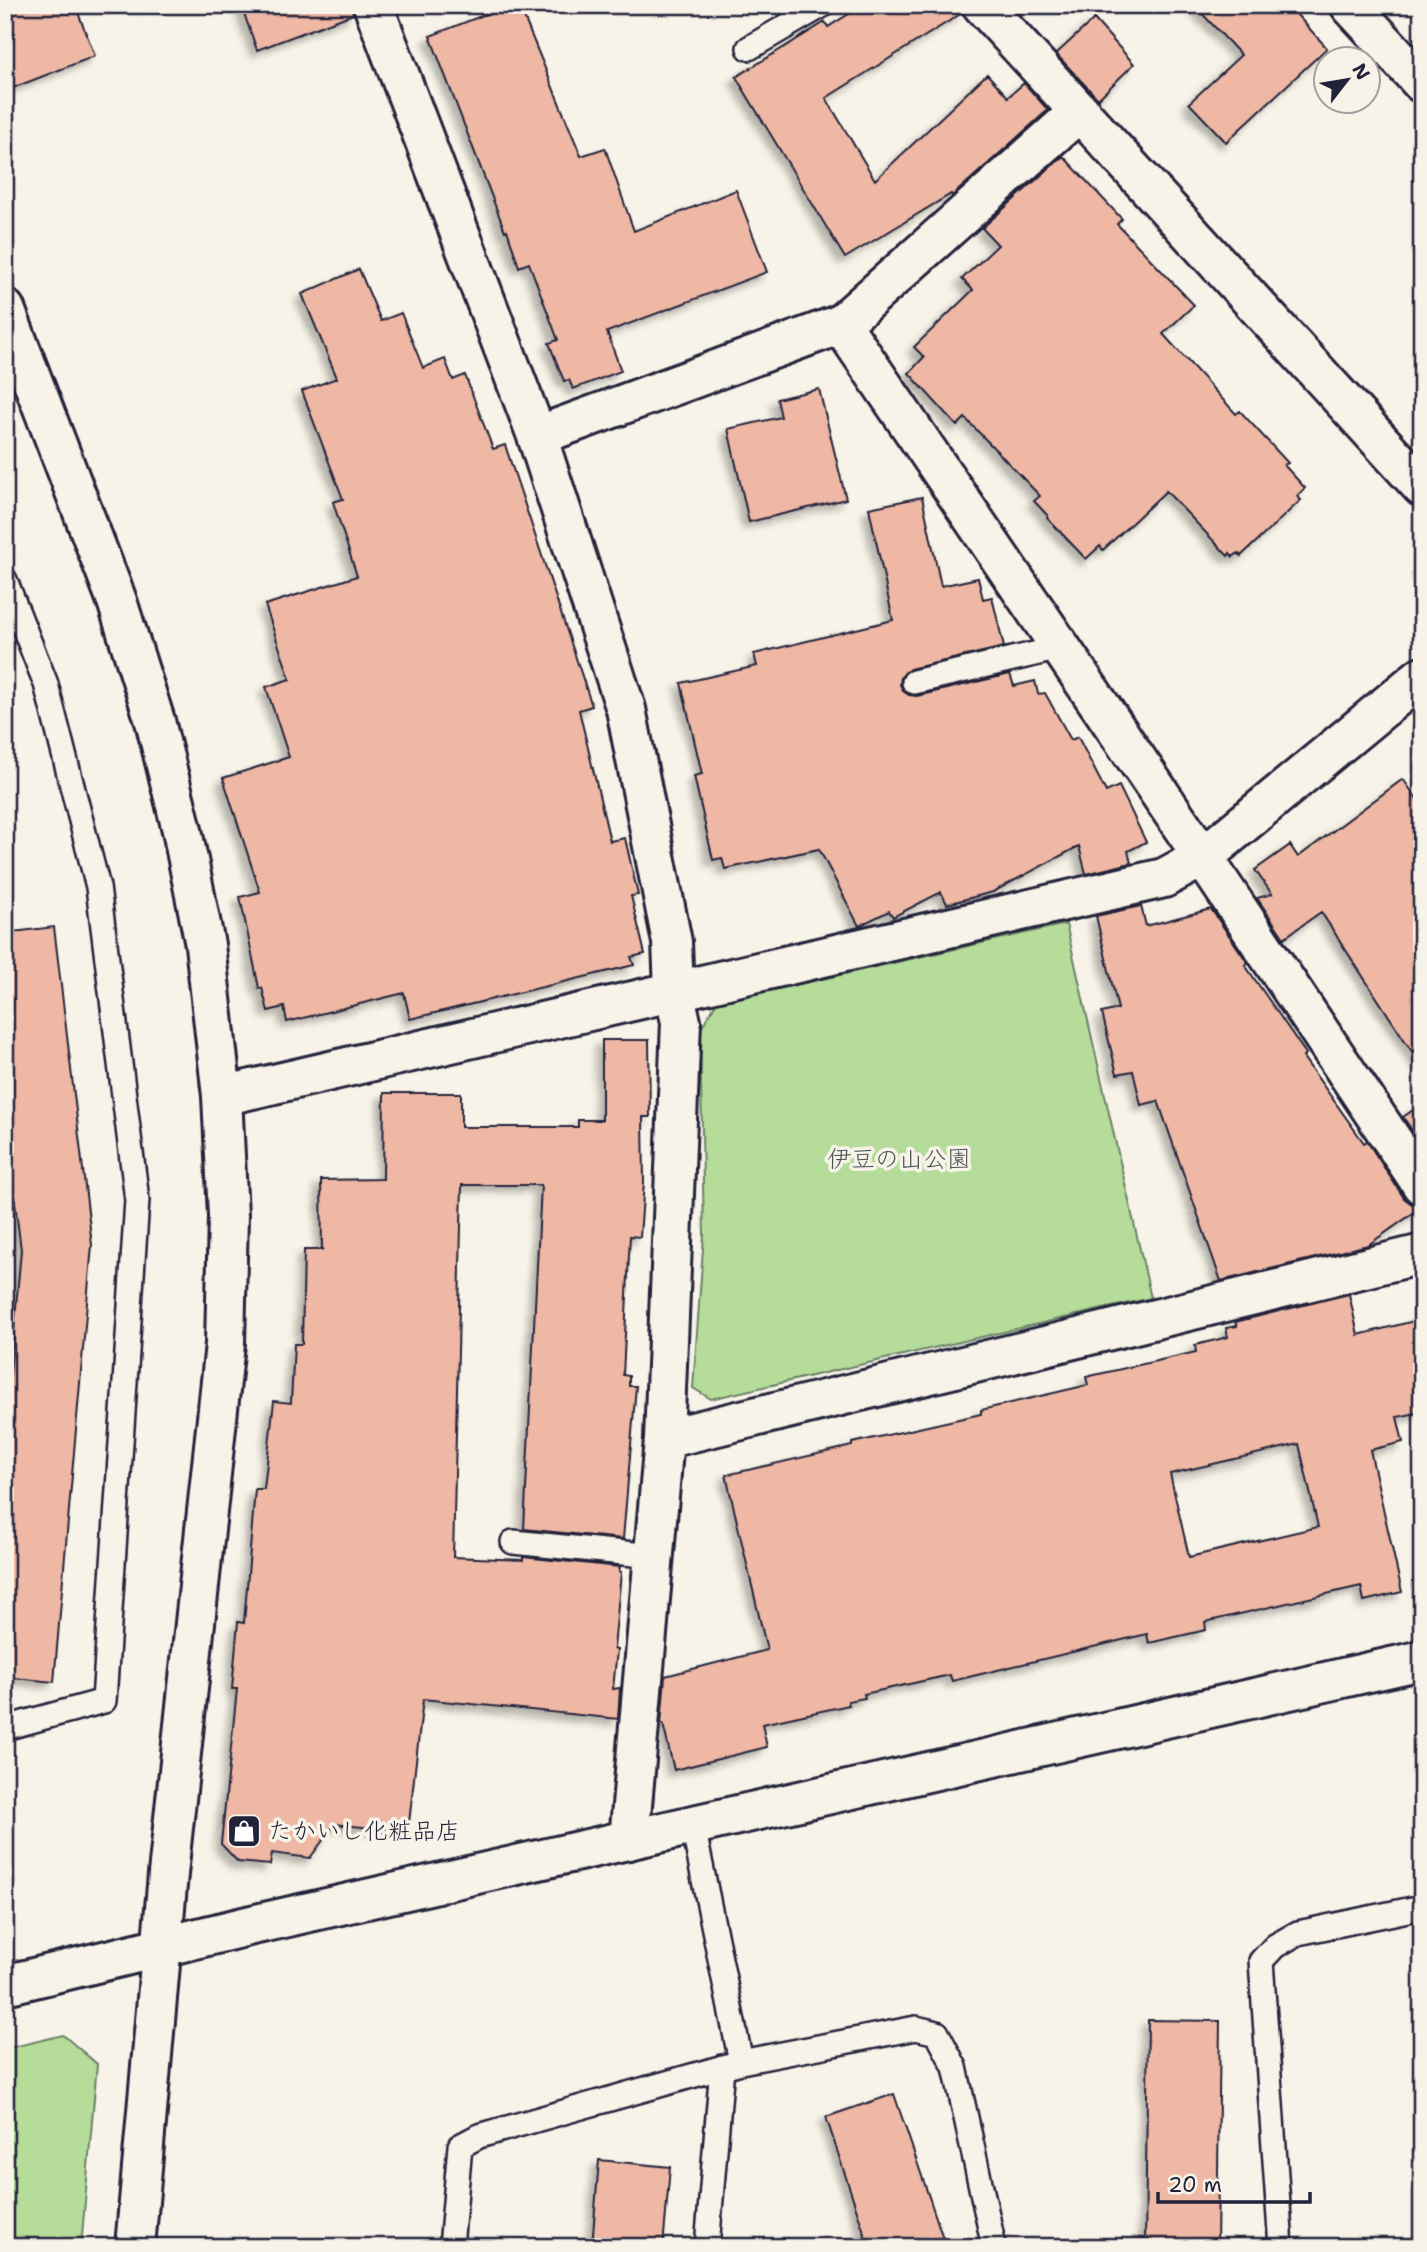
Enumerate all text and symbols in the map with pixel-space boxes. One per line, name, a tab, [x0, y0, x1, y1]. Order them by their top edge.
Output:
north arrow	[1312, 46, 1382, 116]
text: N	[1347, 59, 1376, 84]
park label: 伊豆の山公園	[827, 1143, 971, 1175]
shop icon: たかいし化粧品店	[225, 1812, 263, 1850]
place label: たかいし化粧品店	[268, 1815, 460, 1847]
scale bar	[1158, 2161, 1310, 2205]
text: 20 m	[1168, 2171, 1222, 2199]

